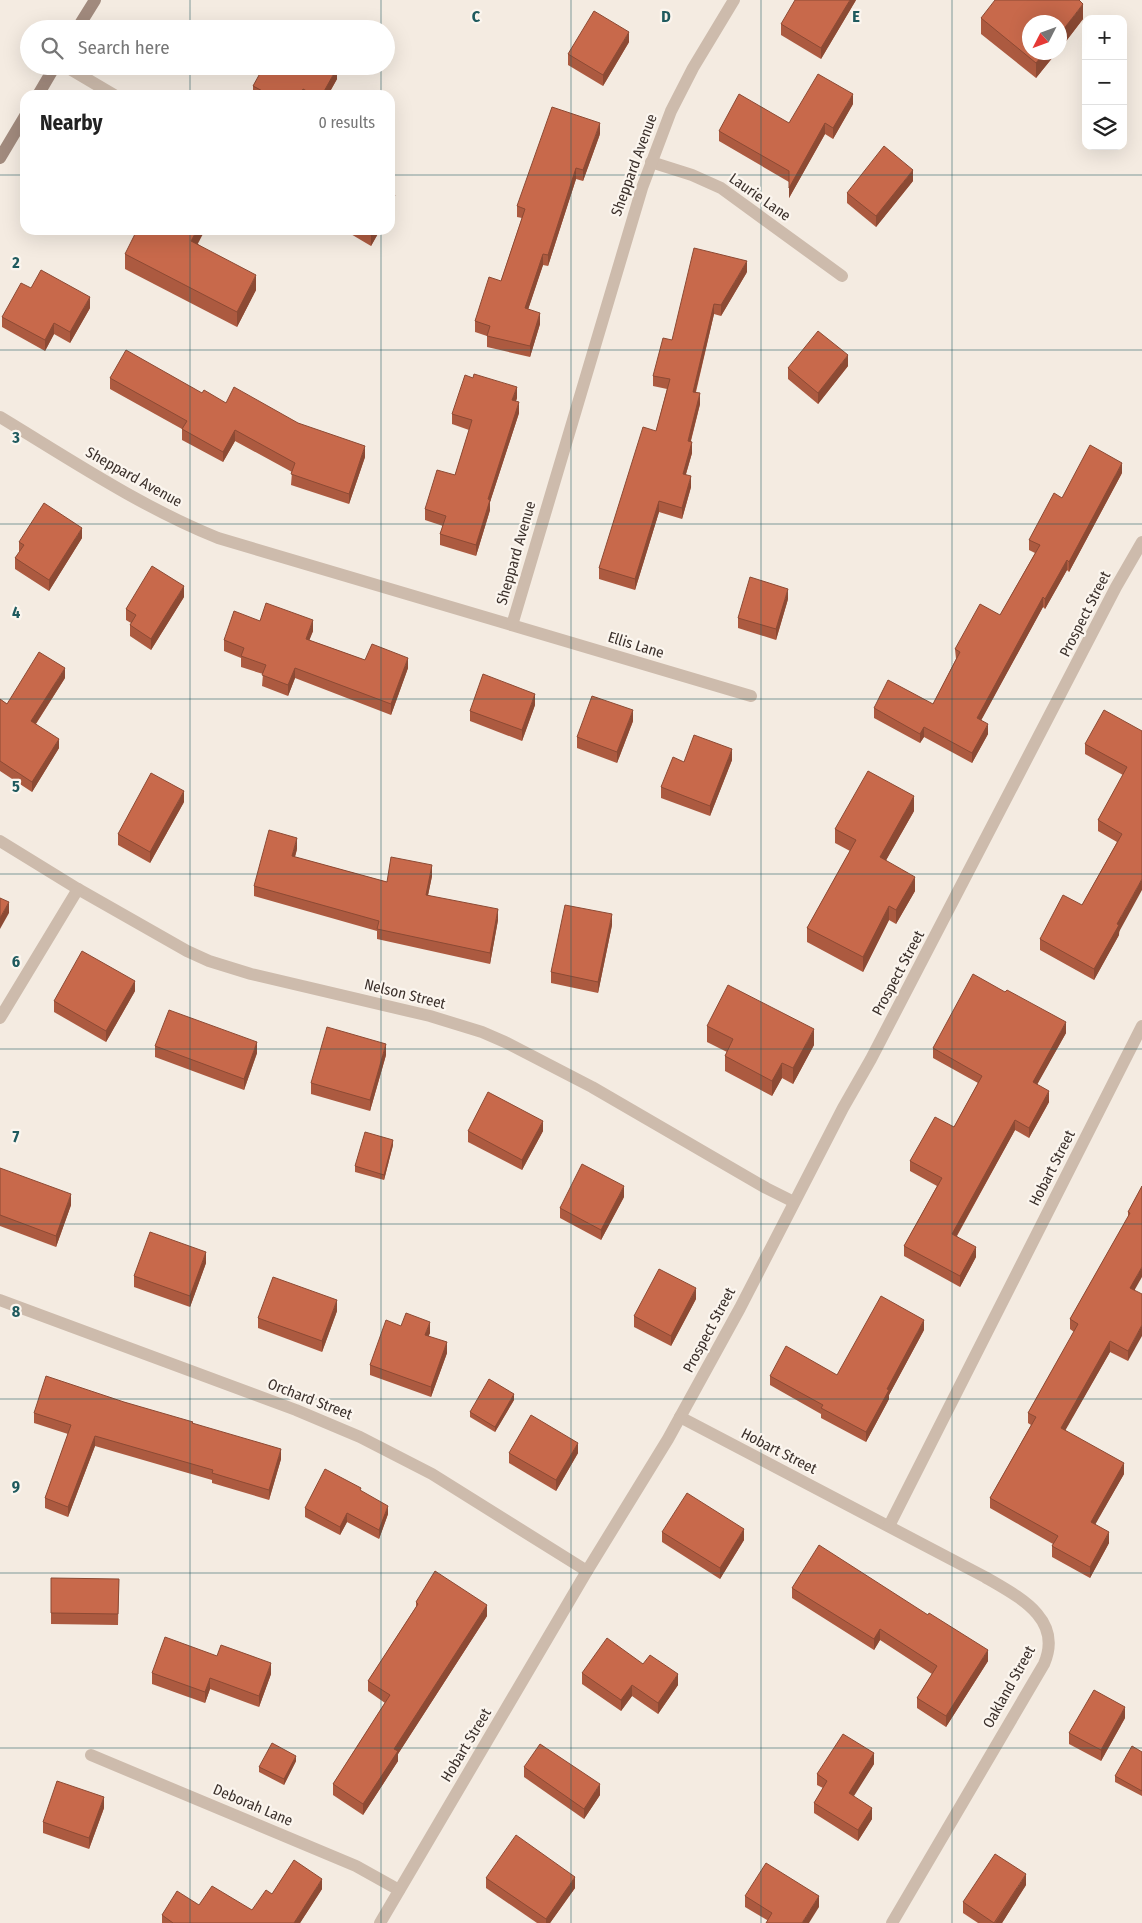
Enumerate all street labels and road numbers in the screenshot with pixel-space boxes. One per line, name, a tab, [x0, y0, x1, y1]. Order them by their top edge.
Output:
street label: Sheppard Avenue	[607, 111, 661, 219]
street label: Laurie Lane	[726, 169, 794, 225]
street label: Sheppard Avenue	[83, 443, 185, 511]
street label: Sheppard Avenue	[493, 499, 539, 607]
street label: Prospect Street	[1056, 568, 1114, 660]
street label: Ellis Lane	[606, 628, 666, 662]
street label: Prospect Street	[868, 927, 928, 1019]
street label: Nelson Street	[363, 975, 448, 1013]
street label: Hobart Street	[1025, 1127, 1079, 1209]
street label: Prospect Street	[679, 1284, 739, 1376]
street label: Orchard Street	[265, 1375, 355, 1423]
street label: Hobart Street	[738, 1424, 820, 1478]
street label: Oakland Street	[979, 1643, 1039, 1731]
street label: Hobart Street	[437, 1705, 495, 1785]
street label: Deborah Lane	[210, 1780, 296, 1830]

